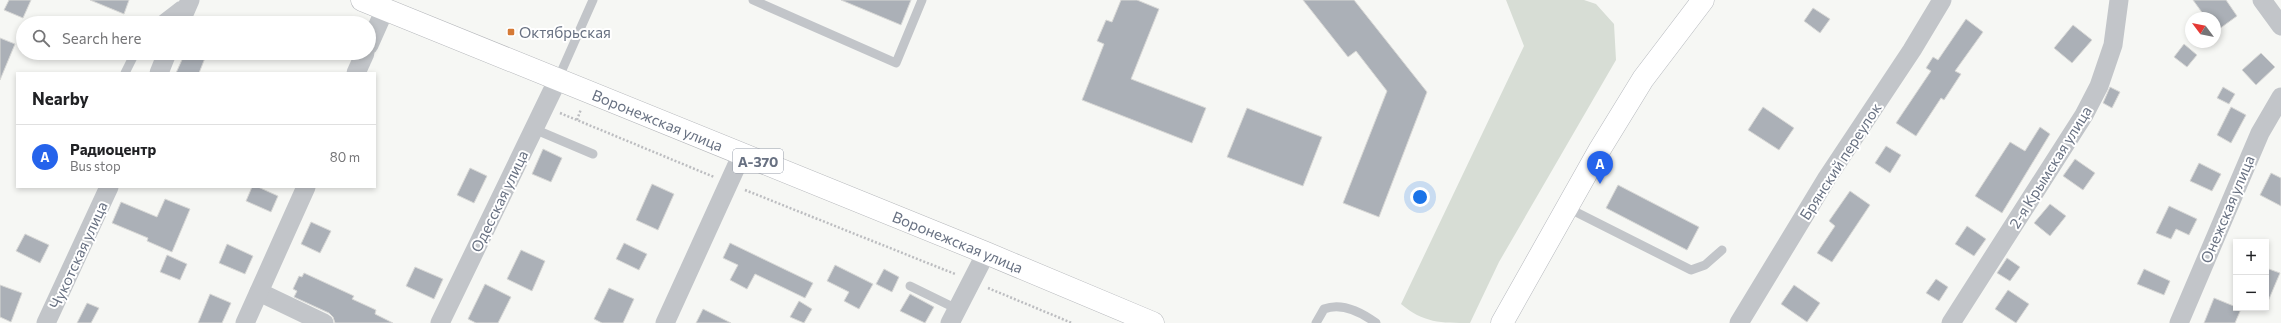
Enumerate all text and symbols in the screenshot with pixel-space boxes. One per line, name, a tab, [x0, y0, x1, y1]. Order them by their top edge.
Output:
north arrow	[2185, 12, 2221, 48]
search box	[16, 16, 376, 60]
place label: Октябрьская	[519, 23, 611, 41]
icon: search	[30, 27, 52, 49]
marker: Октябрьская	[506, 27, 516, 37]
text: Search here	[62, 29, 141, 47]
street label: Воронежская улица	[590, 85, 726, 154]
text: Nearby	[32, 88, 89, 109]
street label: Брянский переулок	[1795, 99, 1885, 223]
street label: 2-я Крымская улица	[2005, 103, 2095, 231]
text: Радиоцентр	[70, 140, 156, 158]
street label: Одесская улица	[467, 147, 531, 255]
text: A	[40, 149, 50, 165]
text: 80 m	[330, 149, 360, 165]
road number: А-370	[733, 149, 783, 173]
pin: A	[1587, 151, 1613, 184]
street label: Онежская улица	[2196, 152, 2258, 266]
text: Bus stop	[70, 158, 121, 174]
your location	[1410, 187, 1430, 207]
street label: Чукотская улица	[45, 198, 111, 312]
street label: Воронежская улица	[890, 207, 1026, 277]
map controls	[2233, 239, 2269, 311]
button: +	[2233, 239, 2269, 275]
button: −	[2233, 275, 2269, 311]

